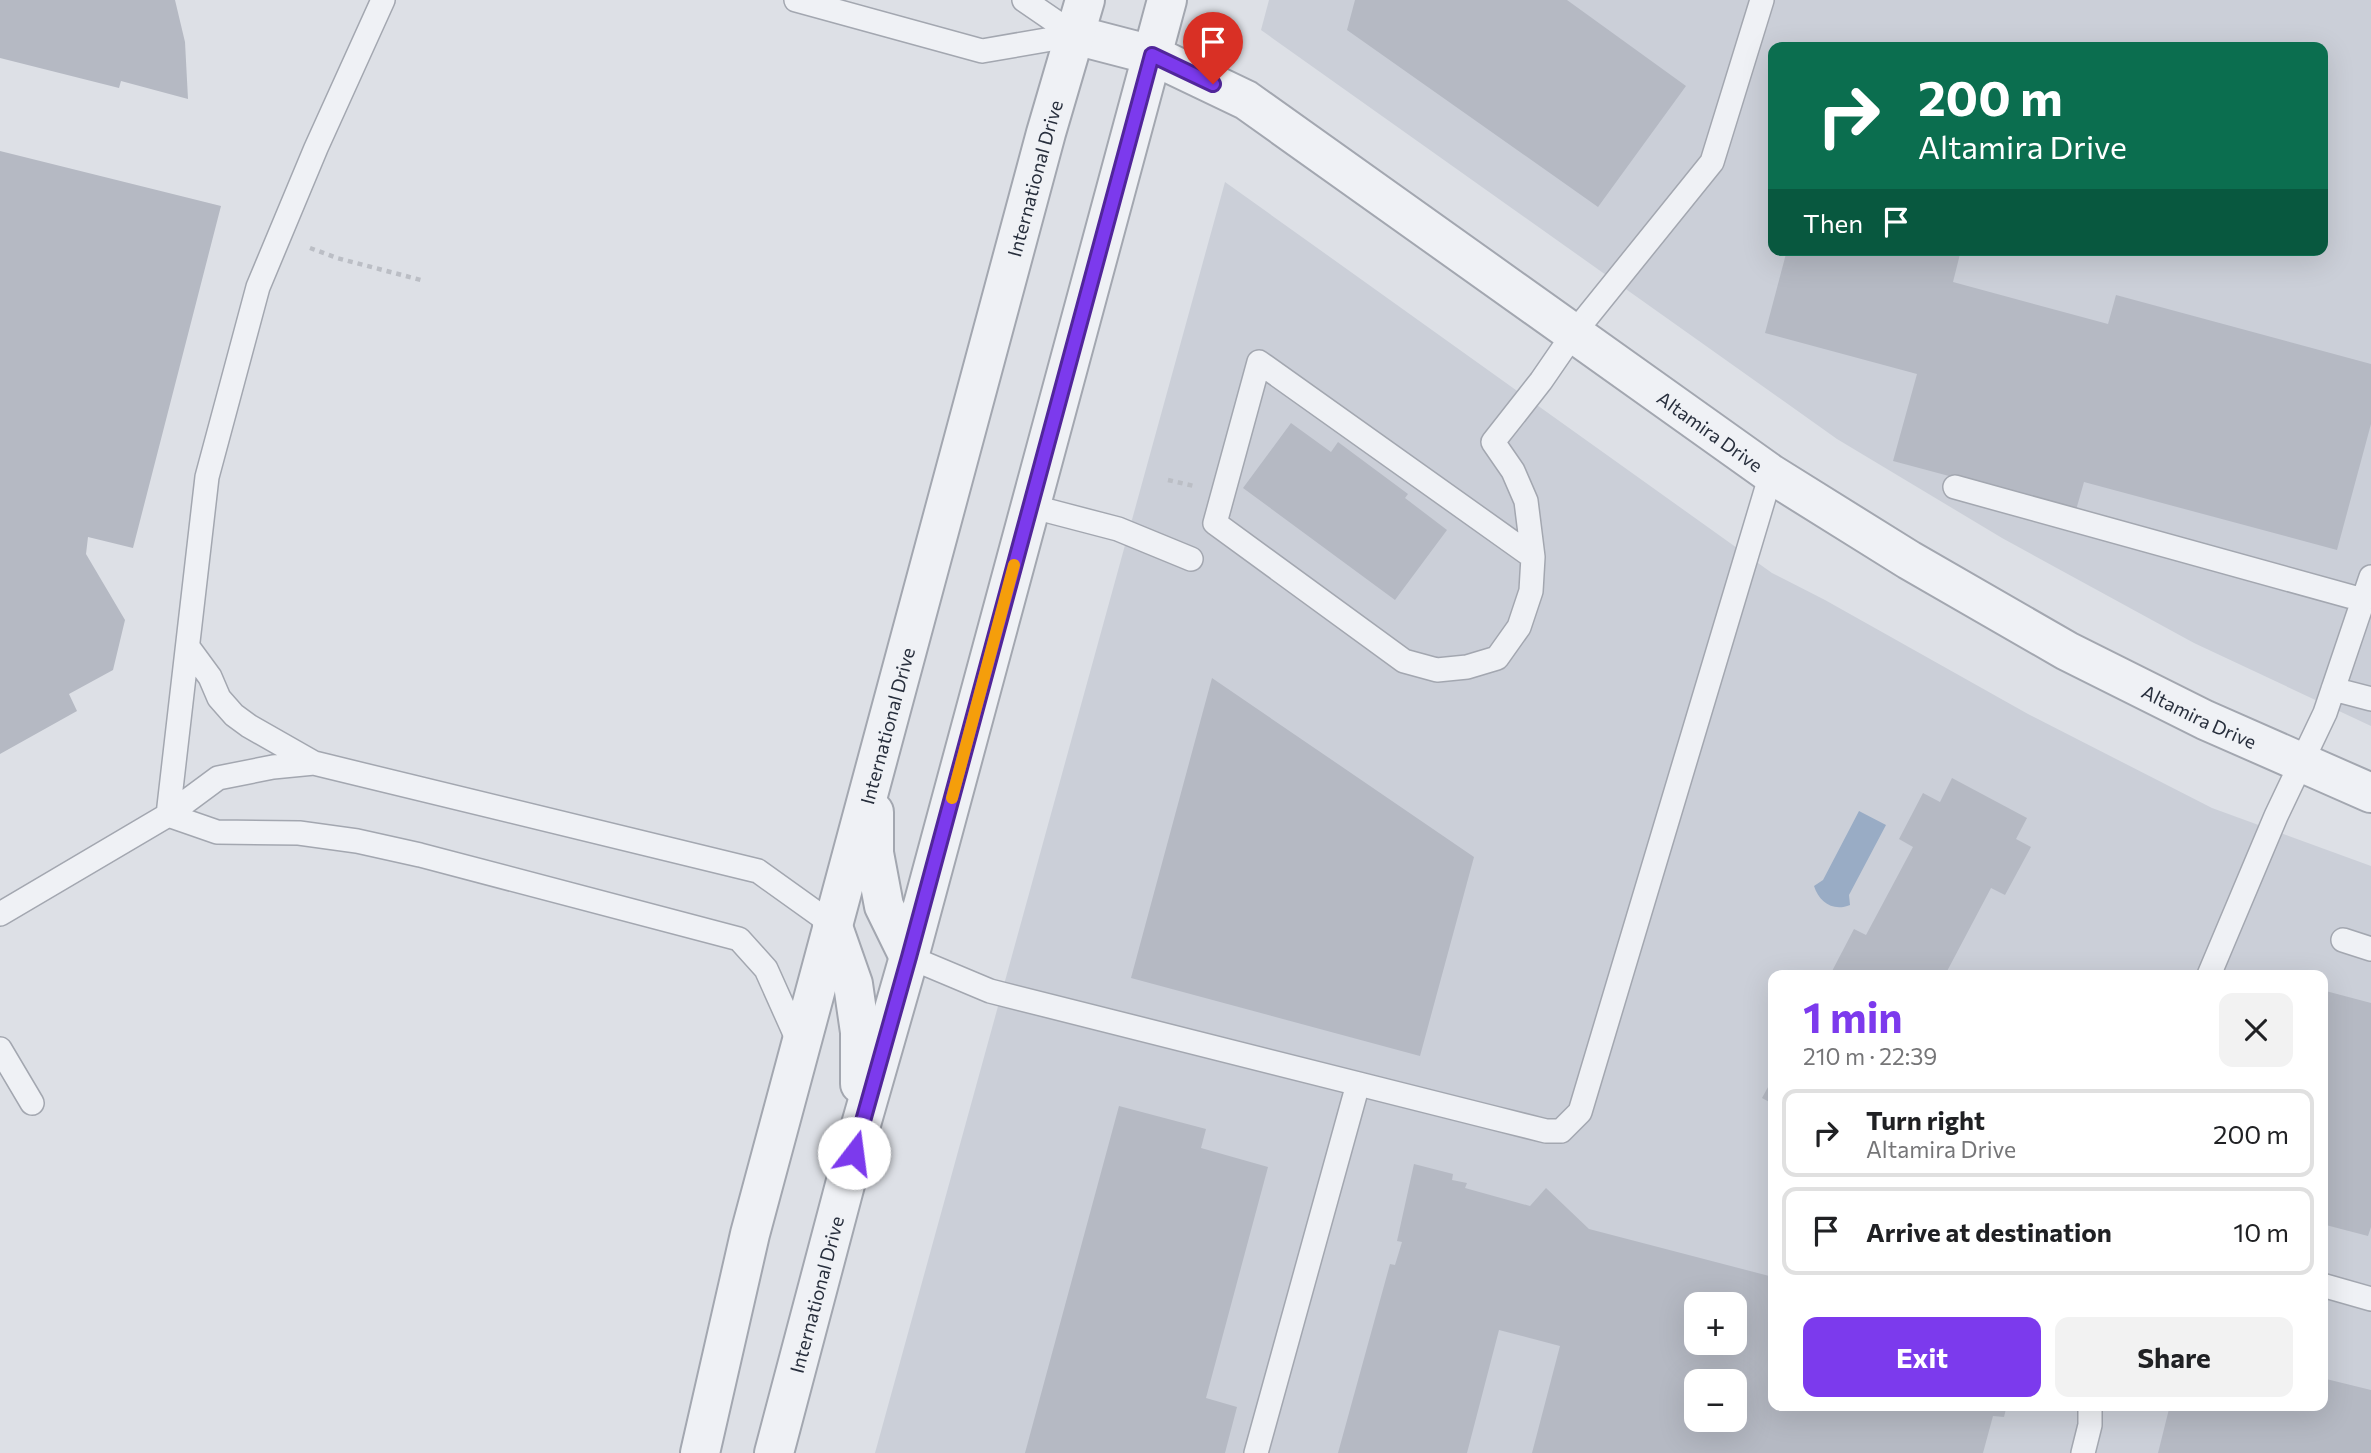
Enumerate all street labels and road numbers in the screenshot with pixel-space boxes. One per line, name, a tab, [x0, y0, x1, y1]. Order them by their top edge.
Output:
street label: International Drive	[1002, 97, 1067, 259]
street label: Altamira Drive	[1653, 385, 1768, 476]
street label: International Drive	[855, 645, 919, 807]
street label: Altamira Drive	[2138, 679, 2260, 753]
street label: International Drive	[784, 1213, 848, 1376]

